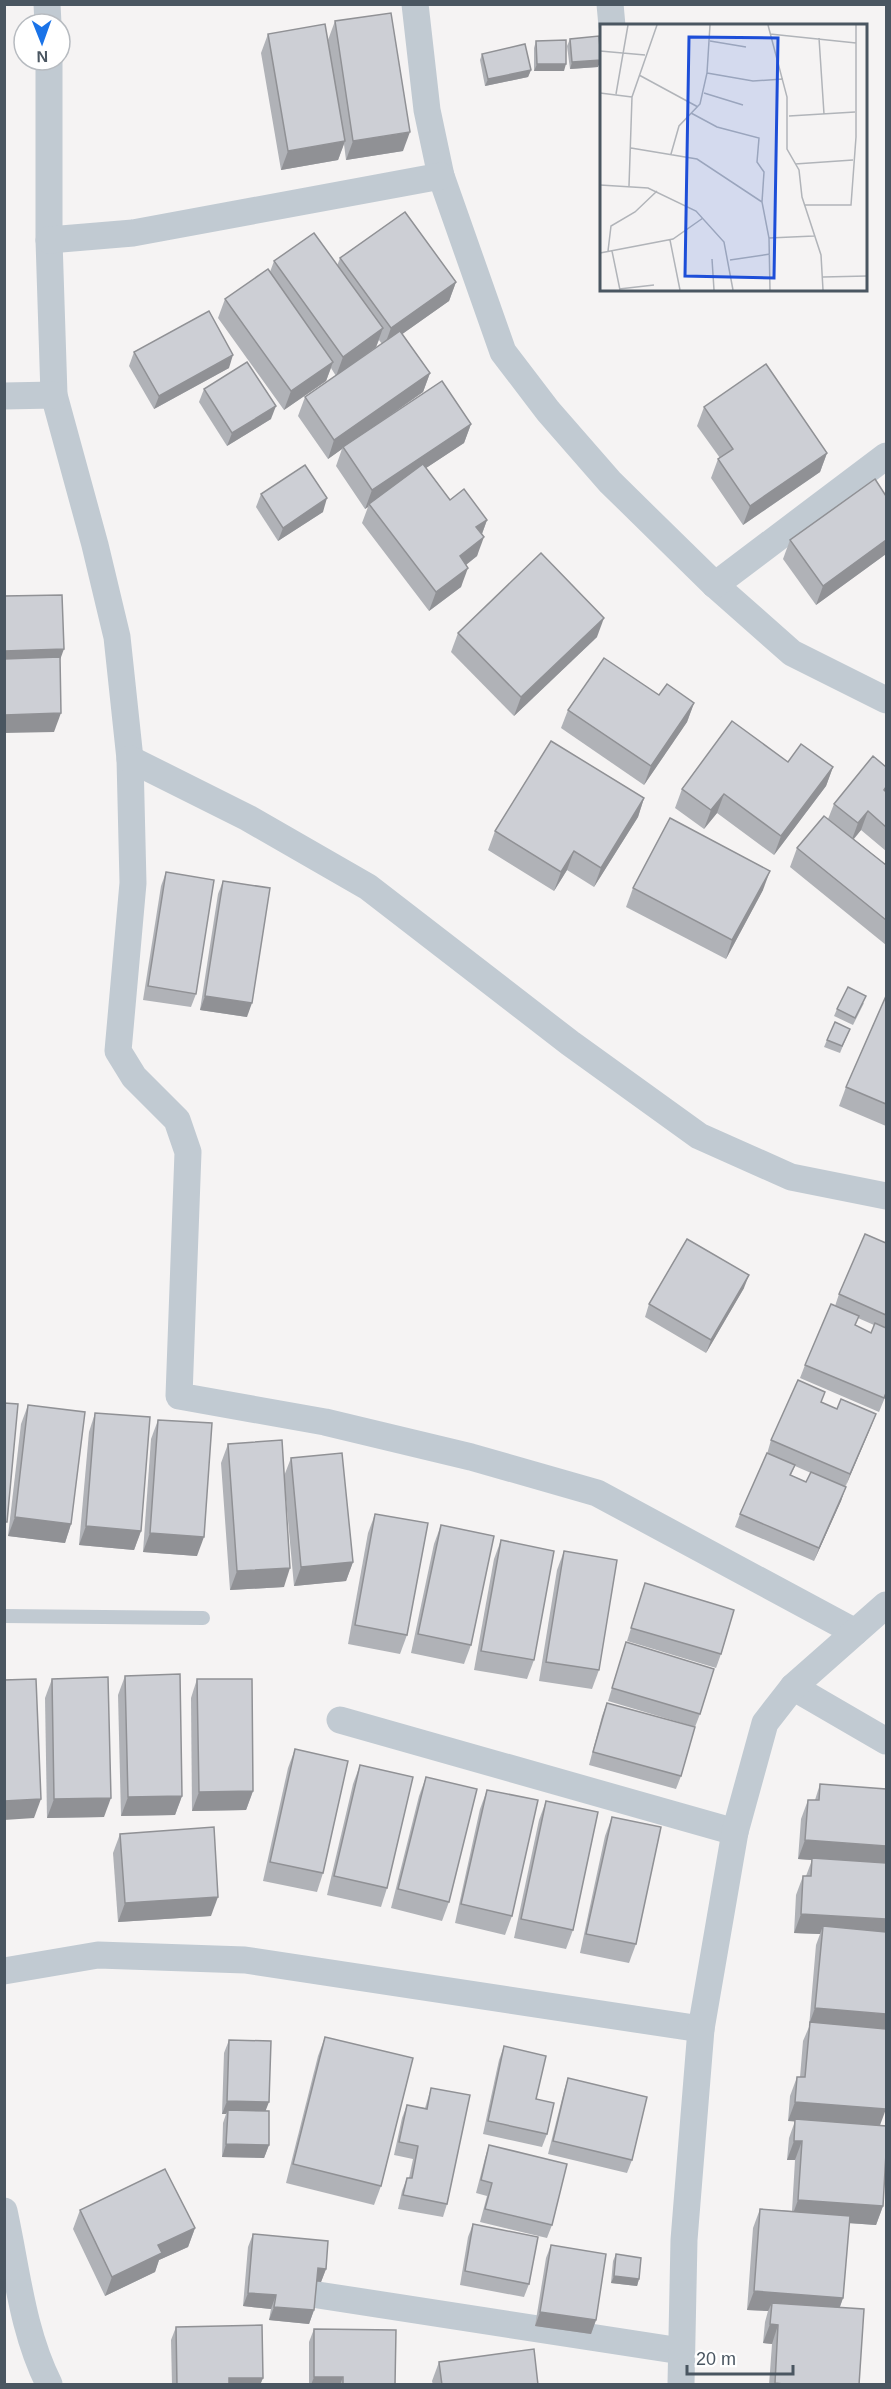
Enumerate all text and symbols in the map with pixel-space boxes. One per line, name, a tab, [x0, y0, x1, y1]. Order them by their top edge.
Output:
north arrow	[12, 12, 72, 72]
inset map	[600, 24, 867, 291]
text: N	[36, 48, 48, 65]
scale bar	[687, 2338, 794, 2376]
text: 20 m	[696, 2349, 736, 2369]

